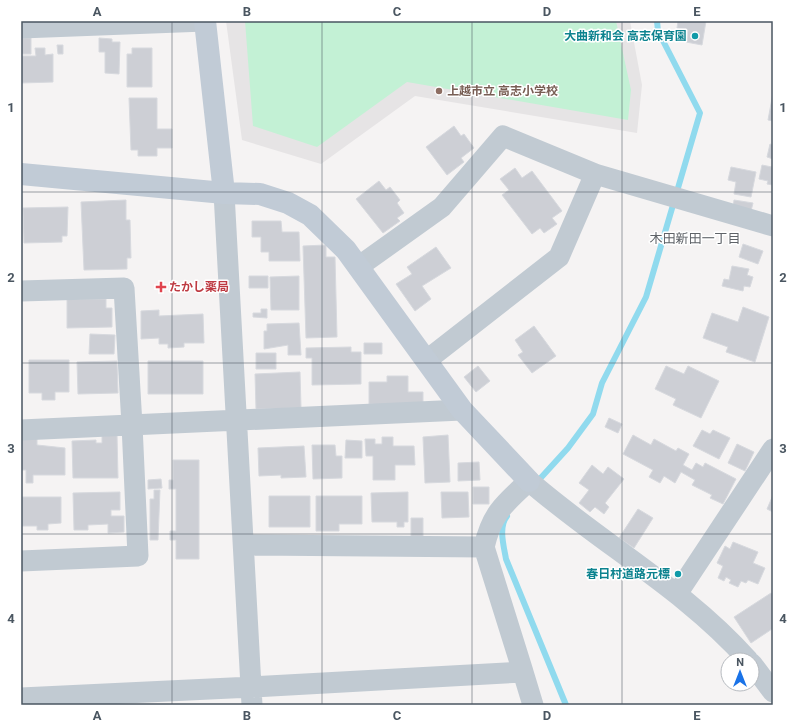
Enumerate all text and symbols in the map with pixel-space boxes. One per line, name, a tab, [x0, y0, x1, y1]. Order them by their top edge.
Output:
text: A	[93, 4, 102, 19]
text: B	[243, 4, 251, 19]
text: C	[393, 4, 402, 19]
text: D	[543, 4, 551, 19]
text: E	[693, 4, 701, 19]
place label: 大曲新和会 高志保育園	[564, 29, 687, 43]
marker: 大曲新和会 高志保育園	[690, 31, 700, 41]
place label: 上越市立 高志小学校	[447, 84, 558, 98]
marker: 上越市立 高志小学校	[434, 86, 444, 96]
text: 1	[7, 100, 15, 115]
text: 1	[779, 100, 787, 115]
district label: 木田新田一丁目	[649, 231, 741, 246]
text: 2	[7, 270, 15, 285]
text: 2	[779, 270, 787, 285]
place label: たかし薬局	[169, 280, 229, 294]
marker: たかし薬局	[156, 282, 166, 292]
text: 3	[7, 441, 15, 456]
text: 3	[779, 441, 787, 456]
place label: 春日村道路元標	[586, 567, 670, 581]
marker: 春日村道路元標	[673, 569, 683, 579]
text: 4	[7, 611, 15, 626]
text: 4	[779, 611, 787, 626]
north arrow	[720, 652, 760, 692]
text: N	[736, 656, 744, 669]
text: A	[93, 708, 102, 723]
text: B	[243, 708, 251, 723]
text: C	[393, 708, 402, 723]
text: D	[543, 708, 551, 723]
text: E	[693, 708, 701, 723]

